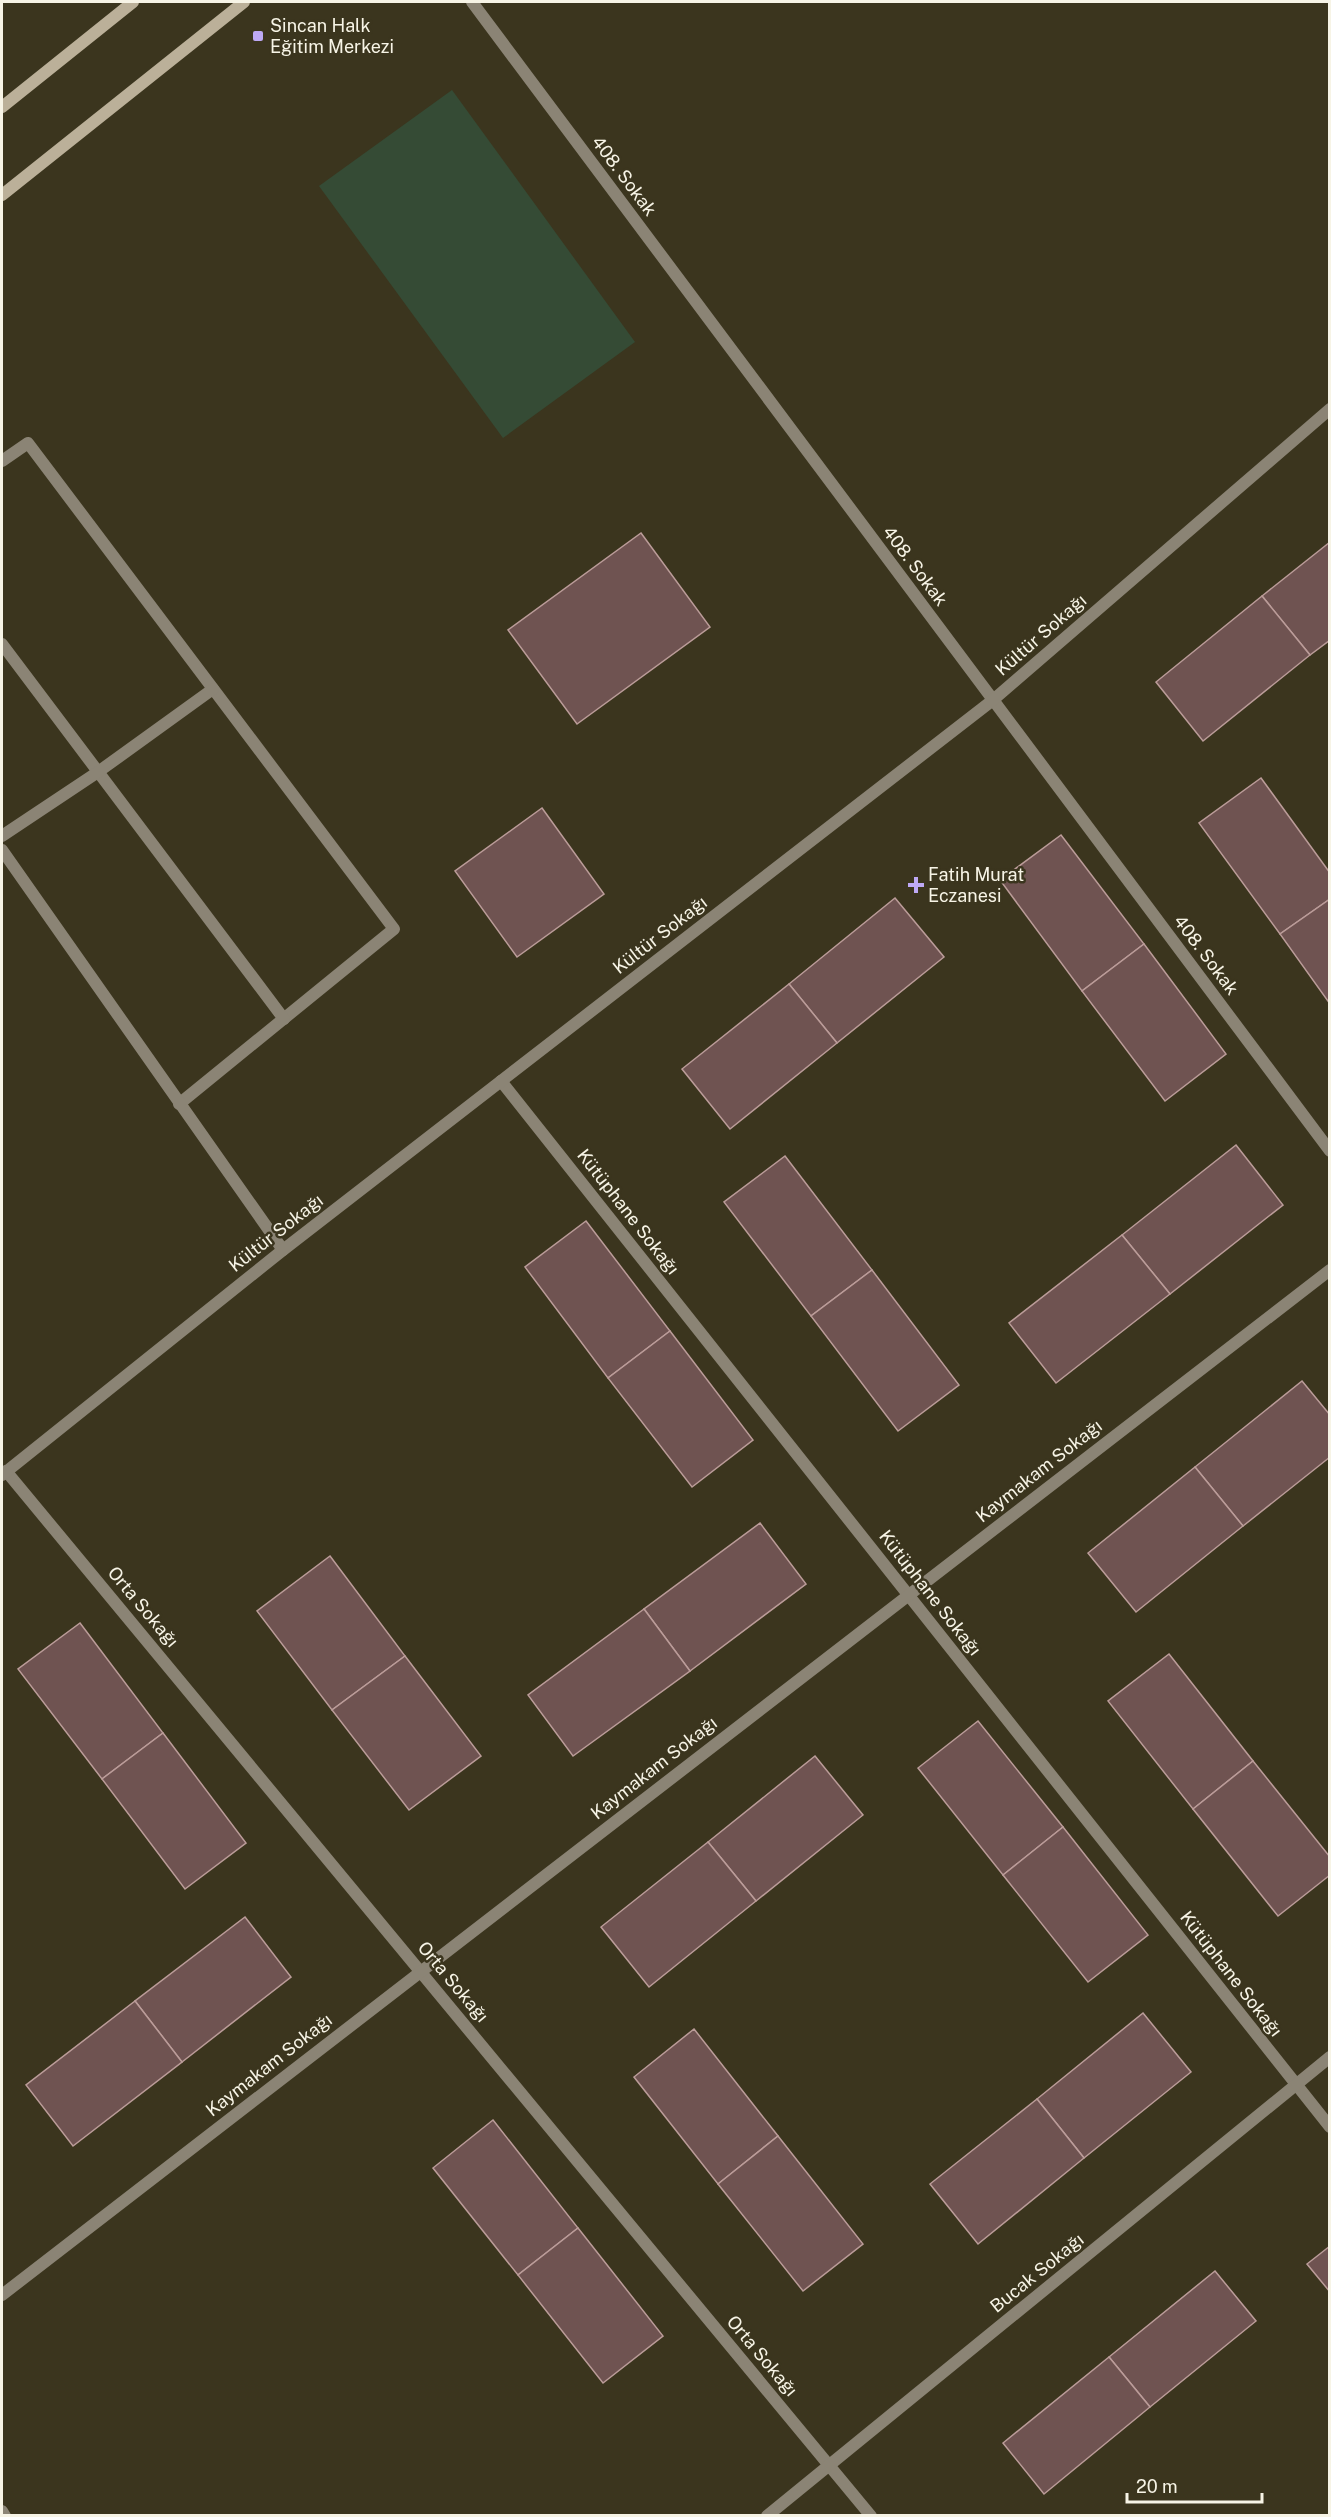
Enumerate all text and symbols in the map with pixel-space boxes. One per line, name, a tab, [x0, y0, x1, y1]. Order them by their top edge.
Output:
place label: Sincan Halk Eğitim Merkezi	[270, 15, 394, 57]
marker: Sincan Halk Eğitim Merkezi	[251, 29, 265, 43]
street label: 408. Sokak	[588, 132, 661, 220]
street label: 408. Sokak	[879, 522, 952, 610]
street label: Kültür Sokağı	[991, 589, 1090, 680]
place label: Fatih Murat Eczanesi	[928, 864, 1024, 906]
marker: Fatih Murat Eczanesi	[909, 878, 923, 892]
street label: Kültür Sokağı	[608, 891, 711, 978]
street label: 408. Sokak	[1170, 911, 1243, 999]
street label: Kütüphane Sokağı	[573, 1145, 684, 1278]
street label: Kültür Sokağı	[224, 1189, 327, 1276]
street label: Kaymakam Sokağı	[971, 1415, 1106, 1526]
street label: Kütüphane Sokağı	[875, 1526, 986, 1659]
street label: Orta Sokağı	[104, 1562, 183, 1651]
street label: Kaymakam Sokağı	[586, 1712, 721, 1823]
street label: Kütüphane Sokağı	[1176, 1907, 1287, 2040]
street label: Orta Sokağı	[414, 1937, 493, 2026]
street label: Kaymakam Sokağı	[201, 2009, 336, 2120]
street label: Bucak Sokağı	[986, 2229, 1088, 2317]
street label: Orta Sokağı	[723, 2311, 802, 2400]
scale bar	[1127, 2466, 1262, 2504]
text: 20 m	[1136, 2476, 1178, 2497]

